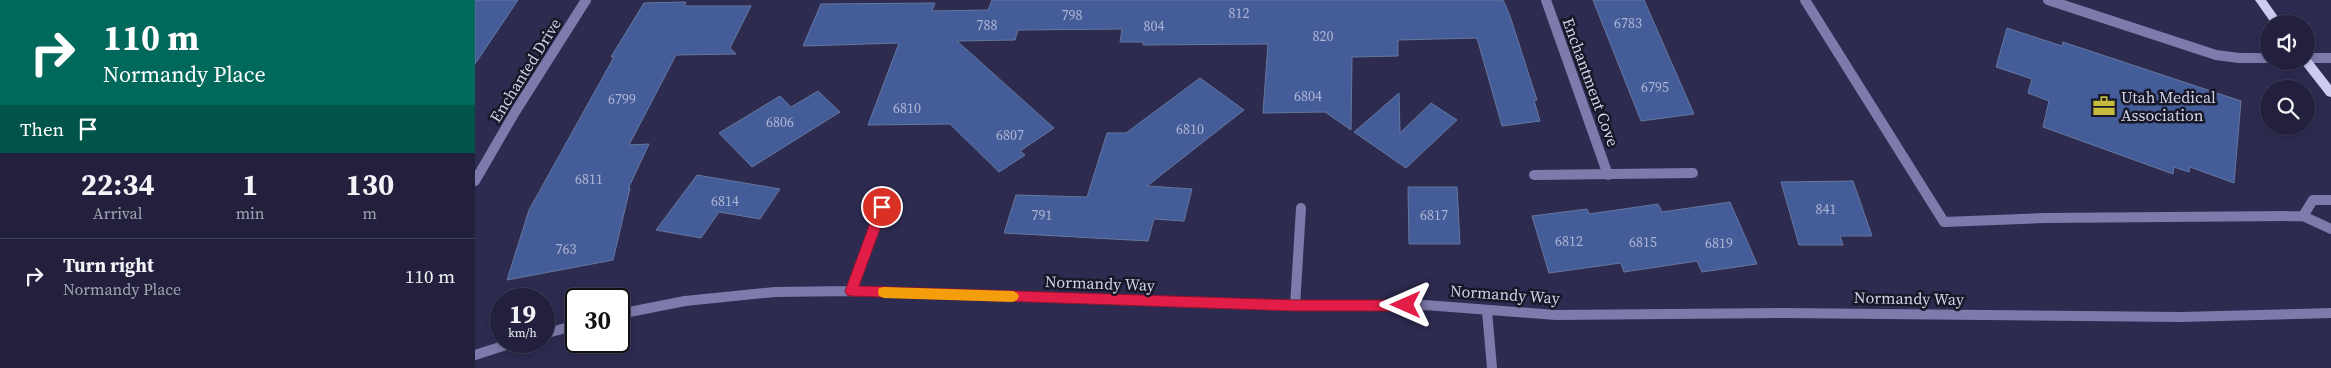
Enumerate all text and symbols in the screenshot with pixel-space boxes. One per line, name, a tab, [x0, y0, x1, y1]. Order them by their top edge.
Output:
house number: 812	[1229, 3, 1250, 23]
house number: 798	[1062, 5, 1083, 25]
house number: 6783	[1614, 13, 1642, 33]
text: 110 m	[103, 14, 199, 62]
street label: Enchanted Drive	[484, 14, 566, 126]
house number: 788	[977, 15, 998, 35]
street label: Enchantment Cove	[1558, 15, 1624, 149]
map controls	[2260, 15, 2315, 135]
button: sound	[2260, 15, 2315, 70]
house number: 804	[1144, 16, 1165, 36]
icon: right	[20, 20, 85, 85]
house number: 820	[1313, 26, 1334, 46]
text: Normandy Place	[103, 59, 266, 89]
house number: 6795	[1641, 77, 1669, 97]
button: search	[2260, 80, 2315, 135]
house number: 6804	[1294, 86, 1322, 106]
place label: Utah Medical Association	[2121, 86, 2216, 126]
house number: 6799	[608, 89, 636, 109]
office icon: Utah Medical Association	[2091, 93, 2117, 119]
house number: 6810	[893, 98, 921, 118]
house number: 6806	[766, 112, 794, 132]
icon: arrive	[74, 115, 102, 143]
text: Then	[20, 116, 64, 142]
house number: 6810	[1176, 119, 1204, 139]
house number: 6807	[996, 125, 1024, 145]
text: 22:34	[81, 164, 155, 205]
text: 1	[242, 164, 258, 205]
text: 130	[345, 164, 394, 205]
house number: 6811	[575, 169, 603, 189]
pin	[861, 186, 903, 228]
house number: 6814	[711, 191, 739, 211]
icon: arrive	[868, 193, 896, 221]
house number: 841	[1816, 199, 1837, 219]
text: Arrival	[93, 202, 143, 224]
text: min	[236, 202, 265, 224]
text: m	[363, 202, 377, 224]
house number: 791	[1032, 205, 1053, 225]
house number: 6817	[1420, 205, 1448, 225]
house number: 6812	[1555, 231, 1583, 251]
house number: 6815	[1629, 232, 1657, 252]
house number: 6819	[1705, 233, 1733, 253]
house number: 763	[556, 239, 577, 259]
text: Turn right	[63, 252, 154, 278]
icon: right	[20, 262, 48, 290]
text: 110 m	[405, 263, 455, 289]
street label: Normandy Way	[1045, 270, 1156, 296]
text: Normandy Place	[63, 278, 181, 300]
position arrow	[1379, 278, 1431, 330]
street label: Normandy Way	[1449, 279, 1561, 309]
street label: Normandy Way	[1854, 286, 1965, 310]
speed limit sign: 30	[565, 288, 630, 353]
text: 19	[509, 297, 536, 331]
text: km/h	[508, 325, 537, 341]

